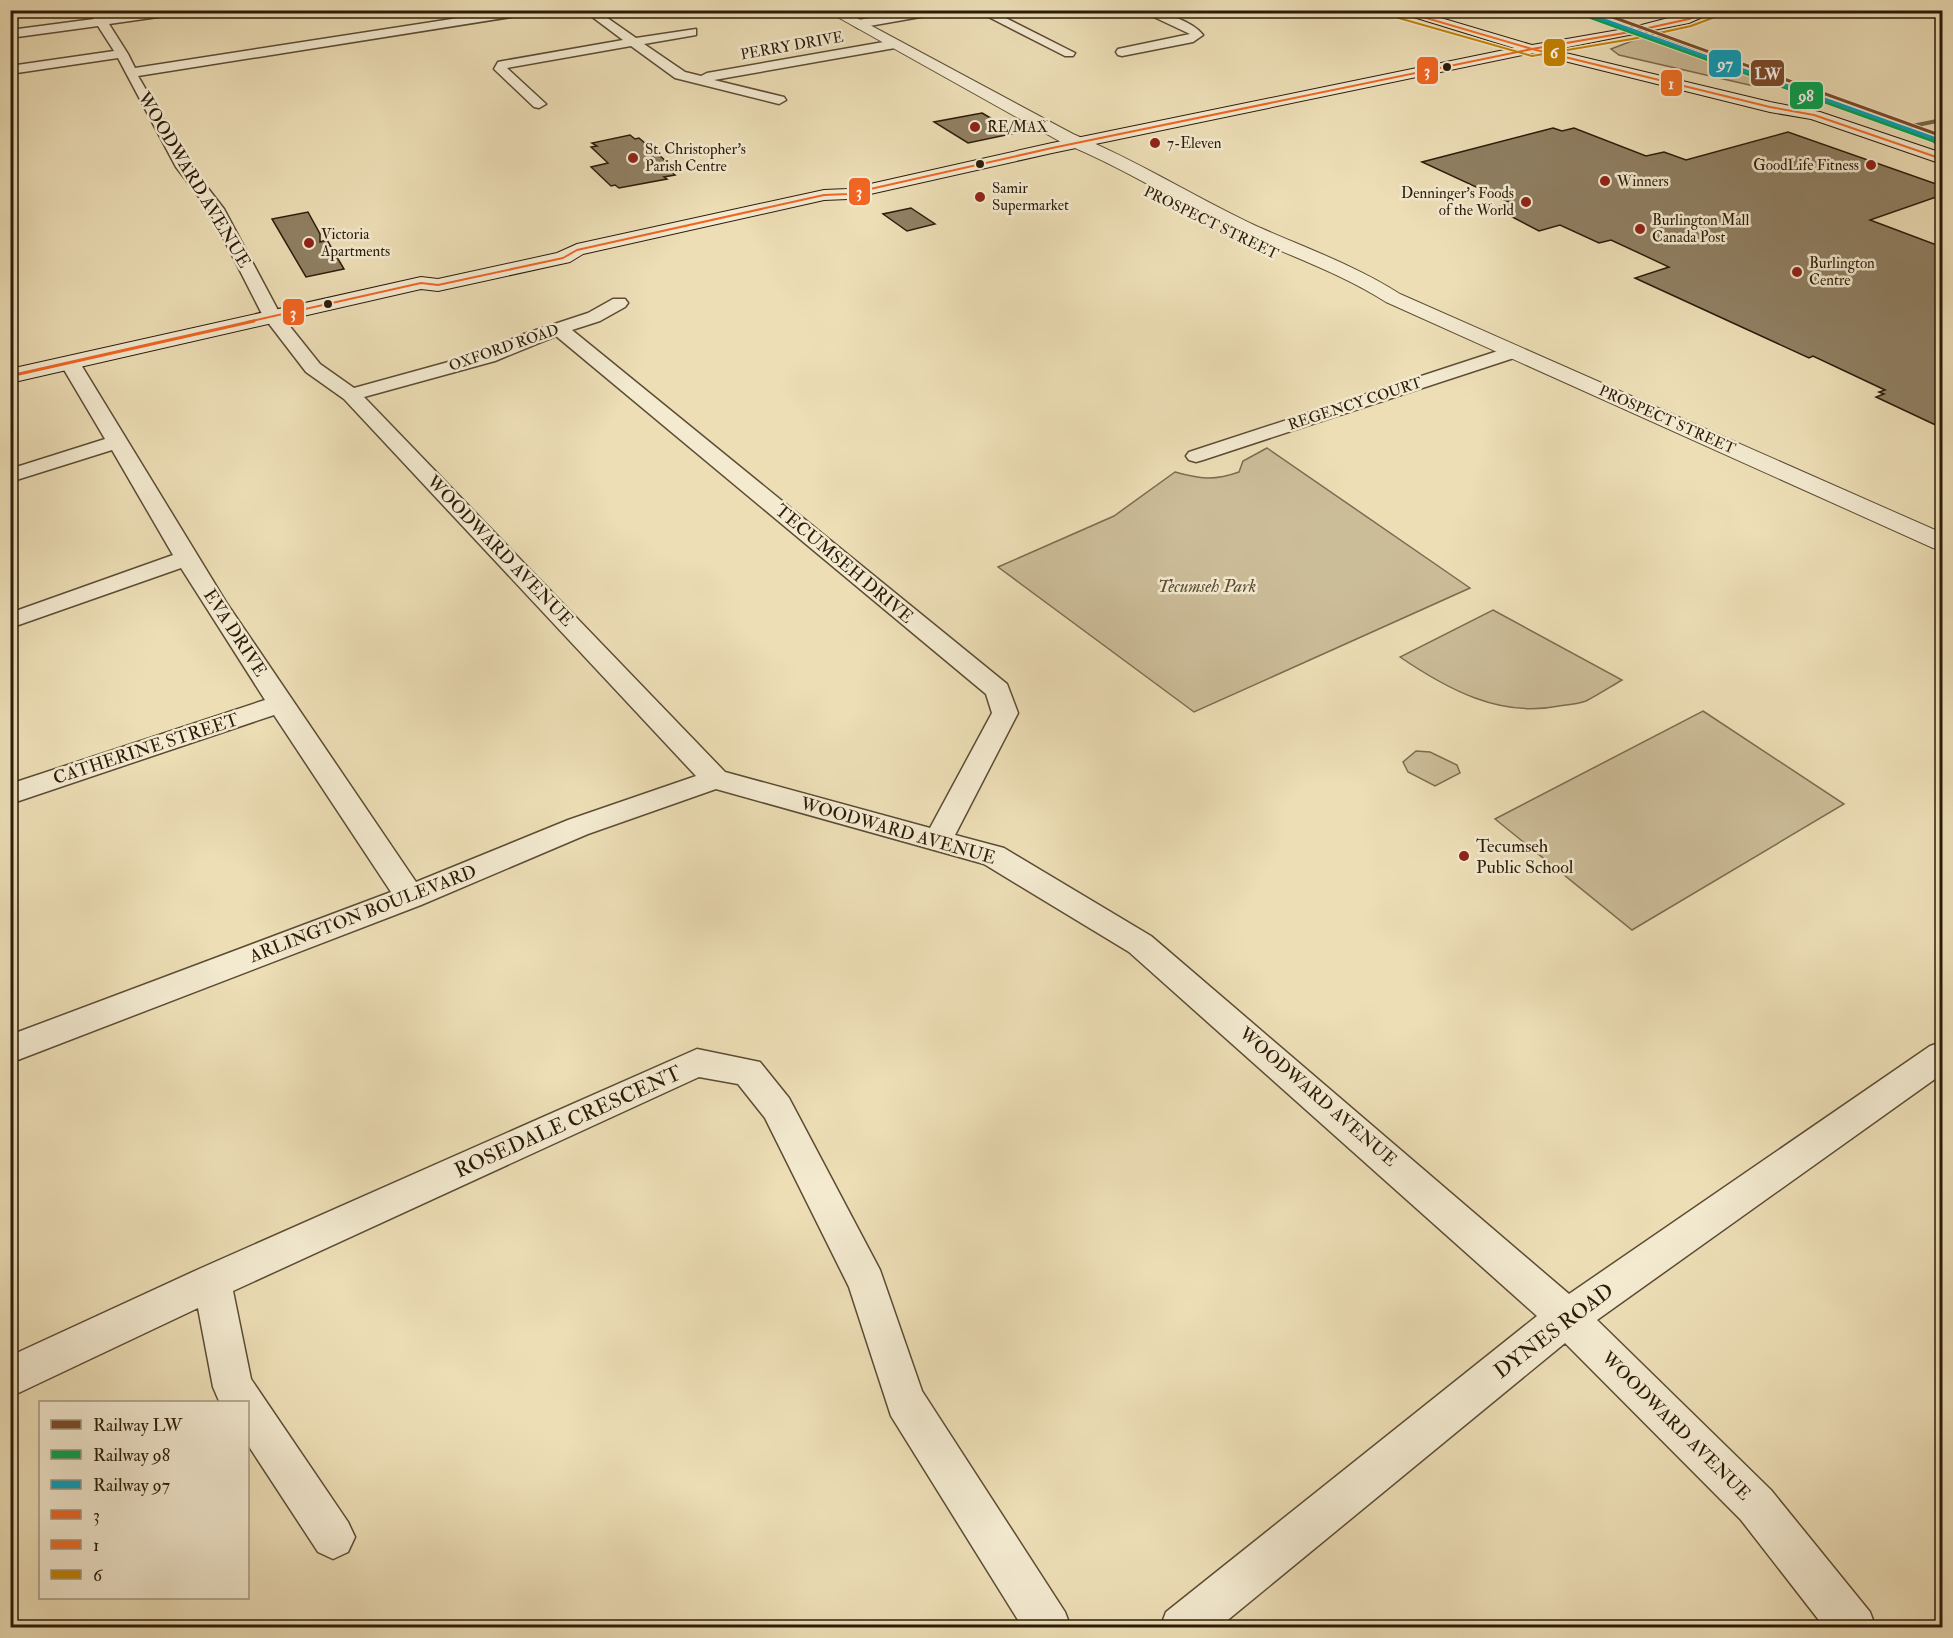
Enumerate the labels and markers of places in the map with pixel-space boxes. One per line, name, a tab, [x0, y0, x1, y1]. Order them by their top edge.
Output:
unlabelled marker	[1441, 61, 1453, 73]
place label: RE/MAX	[987, 118, 1048, 137]
marker: RE/MAX	[968, 120, 982, 134]
place label: 7-Eleven	[1167, 134, 1222, 153]
marker: 7-Eleven	[1148, 136, 1162, 150]
place label: St. Christopher's Parish Centre	[645, 140, 746, 176]
marker: St. Christopher's Parish Centre	[626, 151, 640, 165]
place label: GoodLife Fitness	[1753, 156, 1859, 175]
unlabelled marker	[974, 158, 986, 170]
marker: GoodLife Fitness	[1864, 158, 1878, 172]
place label: Winners	[1616, 172, 1669, 191]
marker: Winners	[1598, 174, 1612, 188]
place label: Samir Supermarket	[992, 179, 1069, 216]
place label: Denninger's Foods of the World	[1401, 184, 1515, 220]
marker: Samir Supermarket	[973, 190, 987, 204]
marker: Denninger's Foods of the World	[1519, 195, 1533, 209]
place label: Burlington Mall Canada Post	[1652, 211, 1749, 247]
marker: Burlington Mall Canada Post	[1633, 222, 1647, 236]
place label: Victoria Apartments	[320, 225, 390, 262]
marker: Victoria Apartments	[302, 236, 316, 250]
place label: Burlington Centre	[1809, 254, 1875, 290]
marker: Burlington Centre	[1790, 265, 1804, 279]
unlabelled marker	[322, 298, 334, 310]
place label: Tecumseh Public School	[1476, 835, 1574, 879]
marker: Tecumseh Public School	[1457, 849, 1471, 863]

